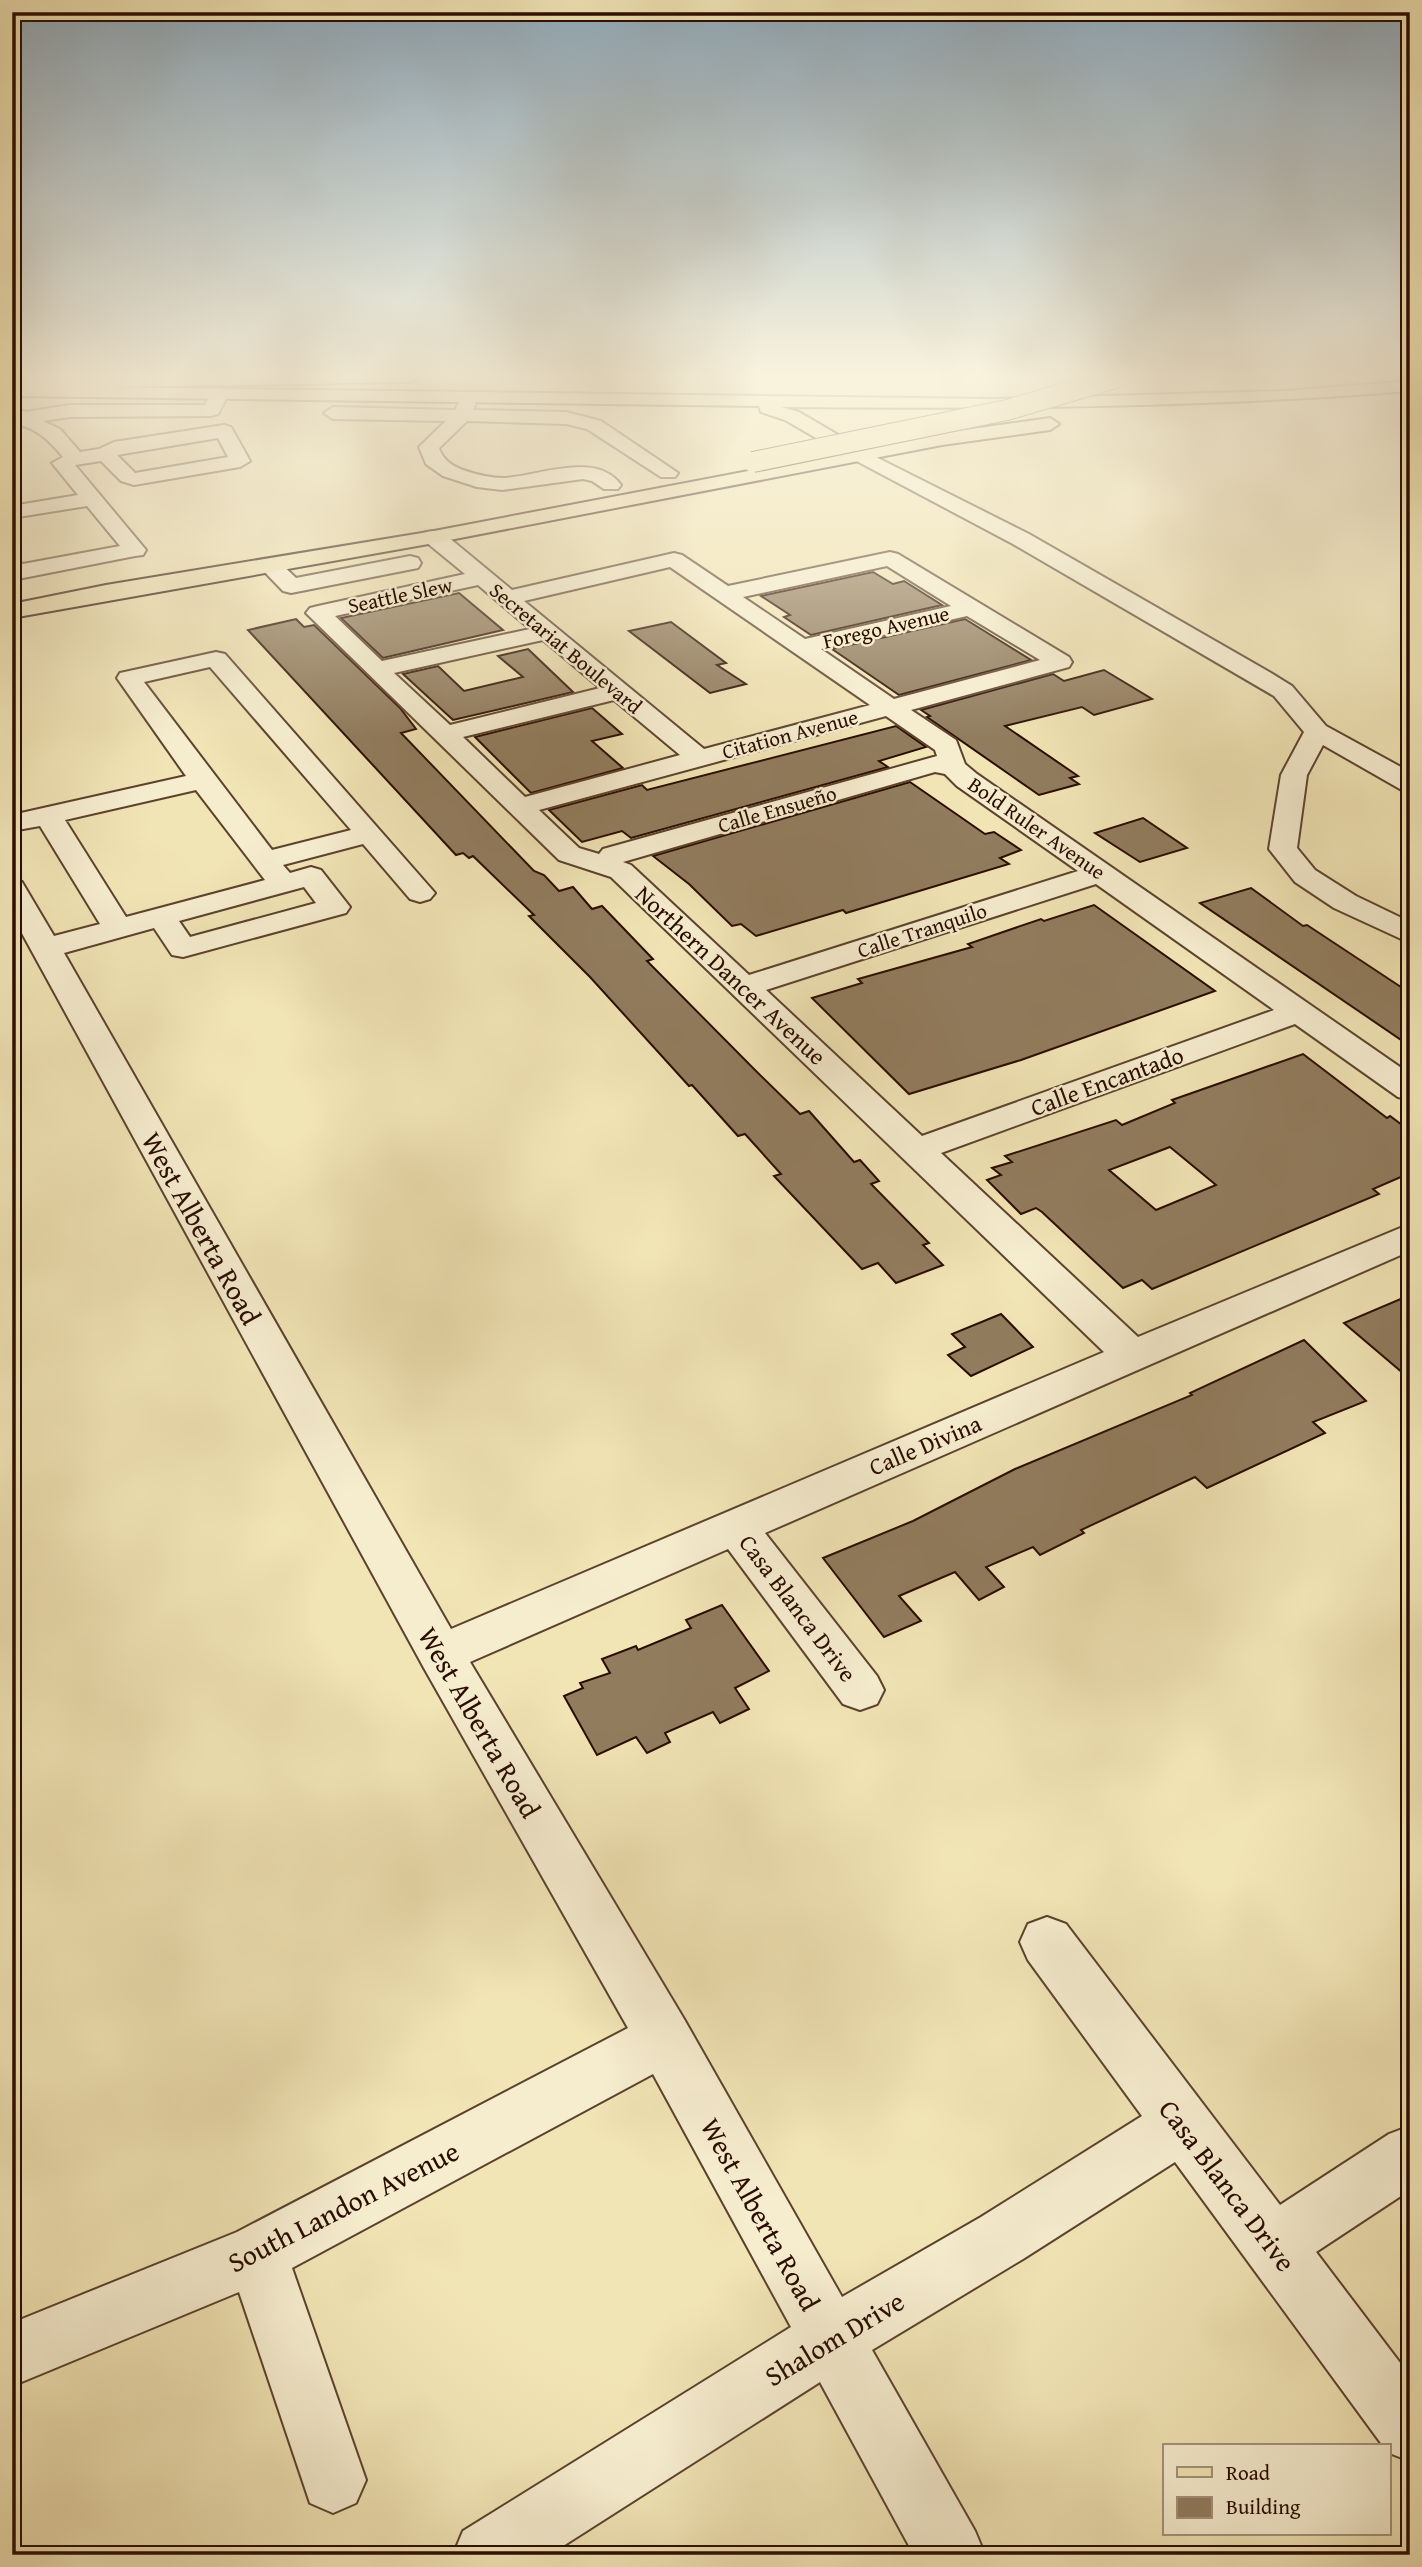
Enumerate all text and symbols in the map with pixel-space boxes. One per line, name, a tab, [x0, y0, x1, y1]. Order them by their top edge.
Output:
street label: Seattle Slew	[345, 569, 455, 621]
street label: Secretariat Boulevard	[483, 575, 650, 722]
street label: Forego Avenue	[820, 597, 952, 657]
street label: Citation Avenue	[719, 701, 862, 767]
street label: Bold Ruler Avenue	[962, 769, 1112, 887]
street label: Calle Ensueño	[714, 777, 840, 841]
street label: Northern Dancer Avenue	[628, 877, 834, 1073]
street label: Calle Tranquilo	[853, 894, 991, 966]
street label: Calle Encantado	[1026, 1037, 1188, 1125]
street label: West Alberta Road	[132, 1124, 272, 1332]
street label: Calle Divina	[863, 1405, 987, 1484]
street label: Casa Blanca Drive	[731, 1527, 865, 1689]
street label: West Alberta Road	[409, 1619, 552, 1825]
street label: Casa Blanca Drive	[1150, 2090, 1306, 2280]
street label: West Alberta Road	[691, 2110, 831, 2318]
street label: South Landon Avenue	[220, 2130, 466, 2282]
street label: Shalom Drive	[756, 2280, 912, 2396]
legend	[1163, 2444, 1390, 2536]
text: Road	[1226, 2457, 1271, 2488]
text: Building	[1226, 2491, 1301, 2522]

